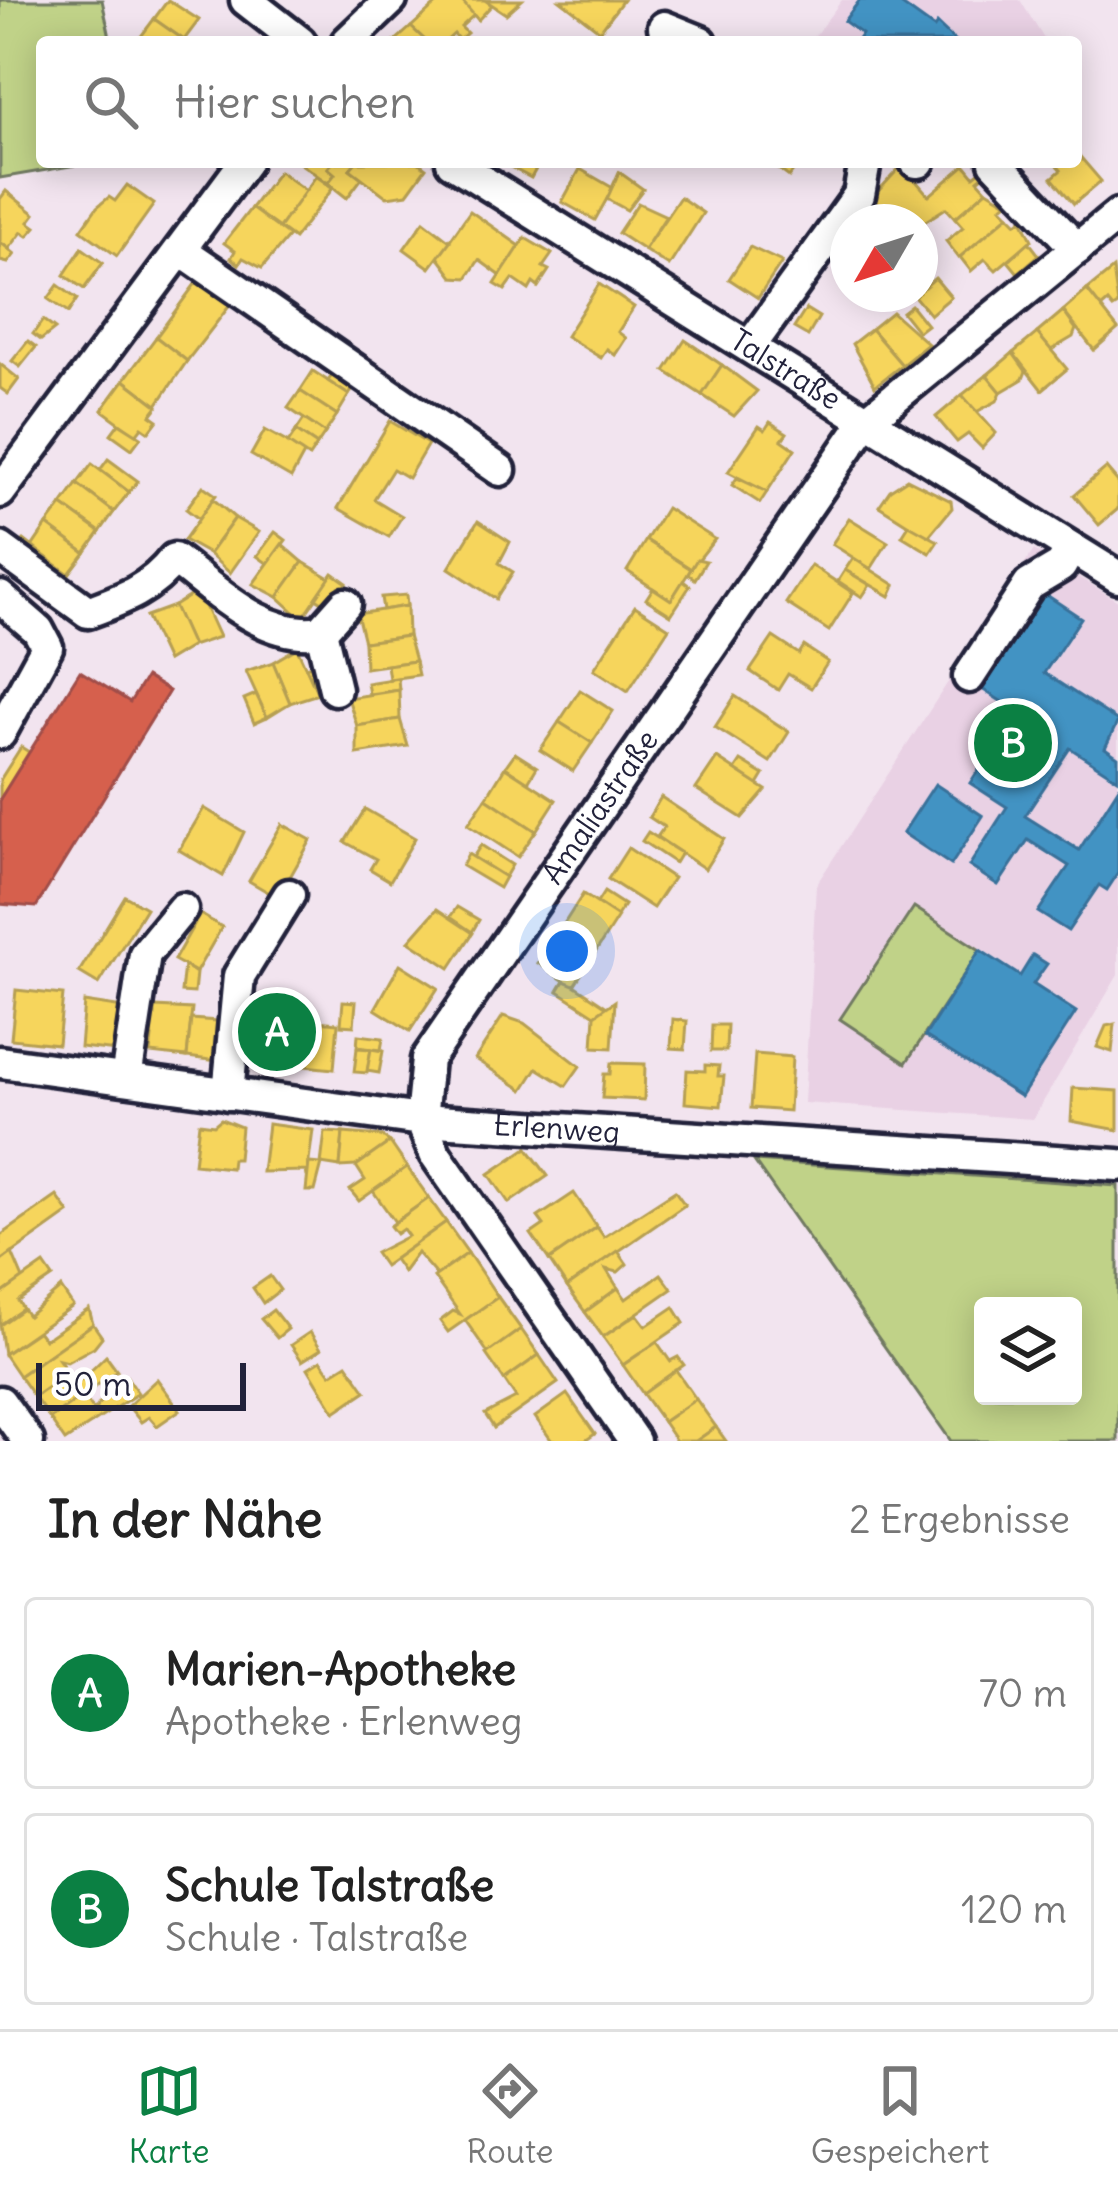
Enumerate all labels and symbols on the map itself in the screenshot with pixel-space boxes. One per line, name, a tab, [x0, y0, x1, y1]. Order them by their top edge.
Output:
north arrow	[830, 204, 938, 312]
street label: Talstraße	[724, 320, 848, 418]
pin: B	[974, 698, 1052, 788]
street label: Amaliastraße	[533, 722, 666, 891]
your location	[537, 921, 597, 981]
pin: A	[238, 987, 316, 1077]
street label: Erlenweg	[493, 1105, 621, 1151]
scale bar	[36, 1357, 246, 1410]

